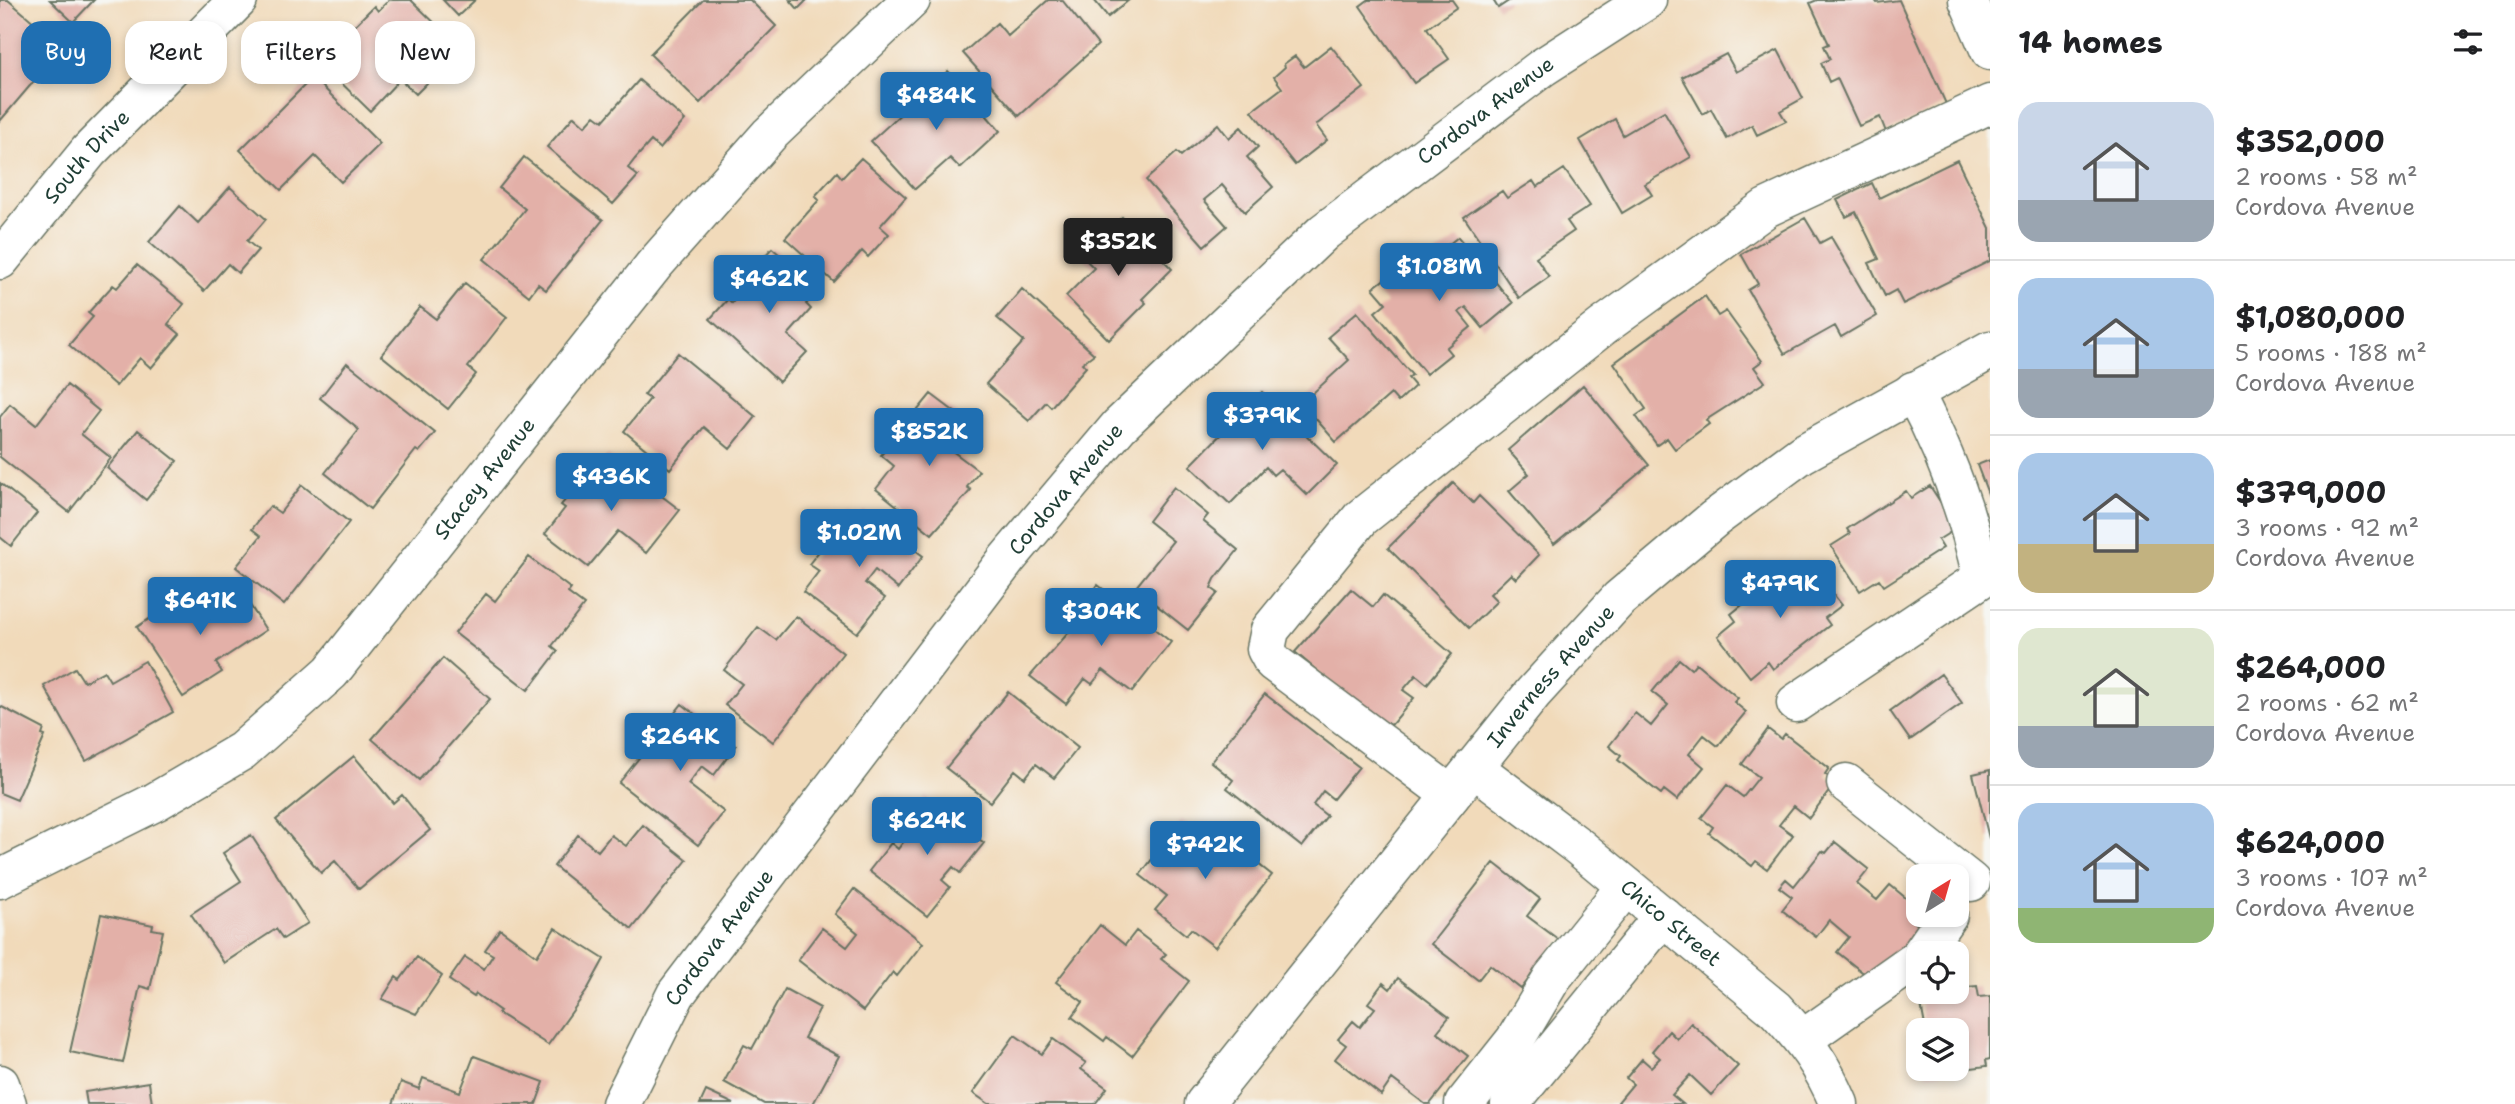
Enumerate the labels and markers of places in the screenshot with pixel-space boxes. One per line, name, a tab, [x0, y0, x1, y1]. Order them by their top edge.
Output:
pin: $484K	[887, 72, 985, 132]
pin: $352K	[1069, 218, 1167, 278]
pin: $1.08M	[1382, 244, 1496, 303]
pin: $462K	[720, 256, 818, 315]
pin: $379K	[1213, 392, 1311, 452]
pin: $852K	[880, 408, 978, 468]
pin: $436K	[562, 454, 660, 513]
pin: $1.02M	[802, 510, 916, 569]
pin: $479K	[1731, 560, 1829, 620]
pin: $641K	[151, 578, 249, 637]
pin: $304K	[1052, 588, 1150, 648]
pin: $264K	[631, 714, 729, 773]
pin: $624K	[878, 798, 976, 857]
pin: $742K	[1156, 822, 1254, 881]

